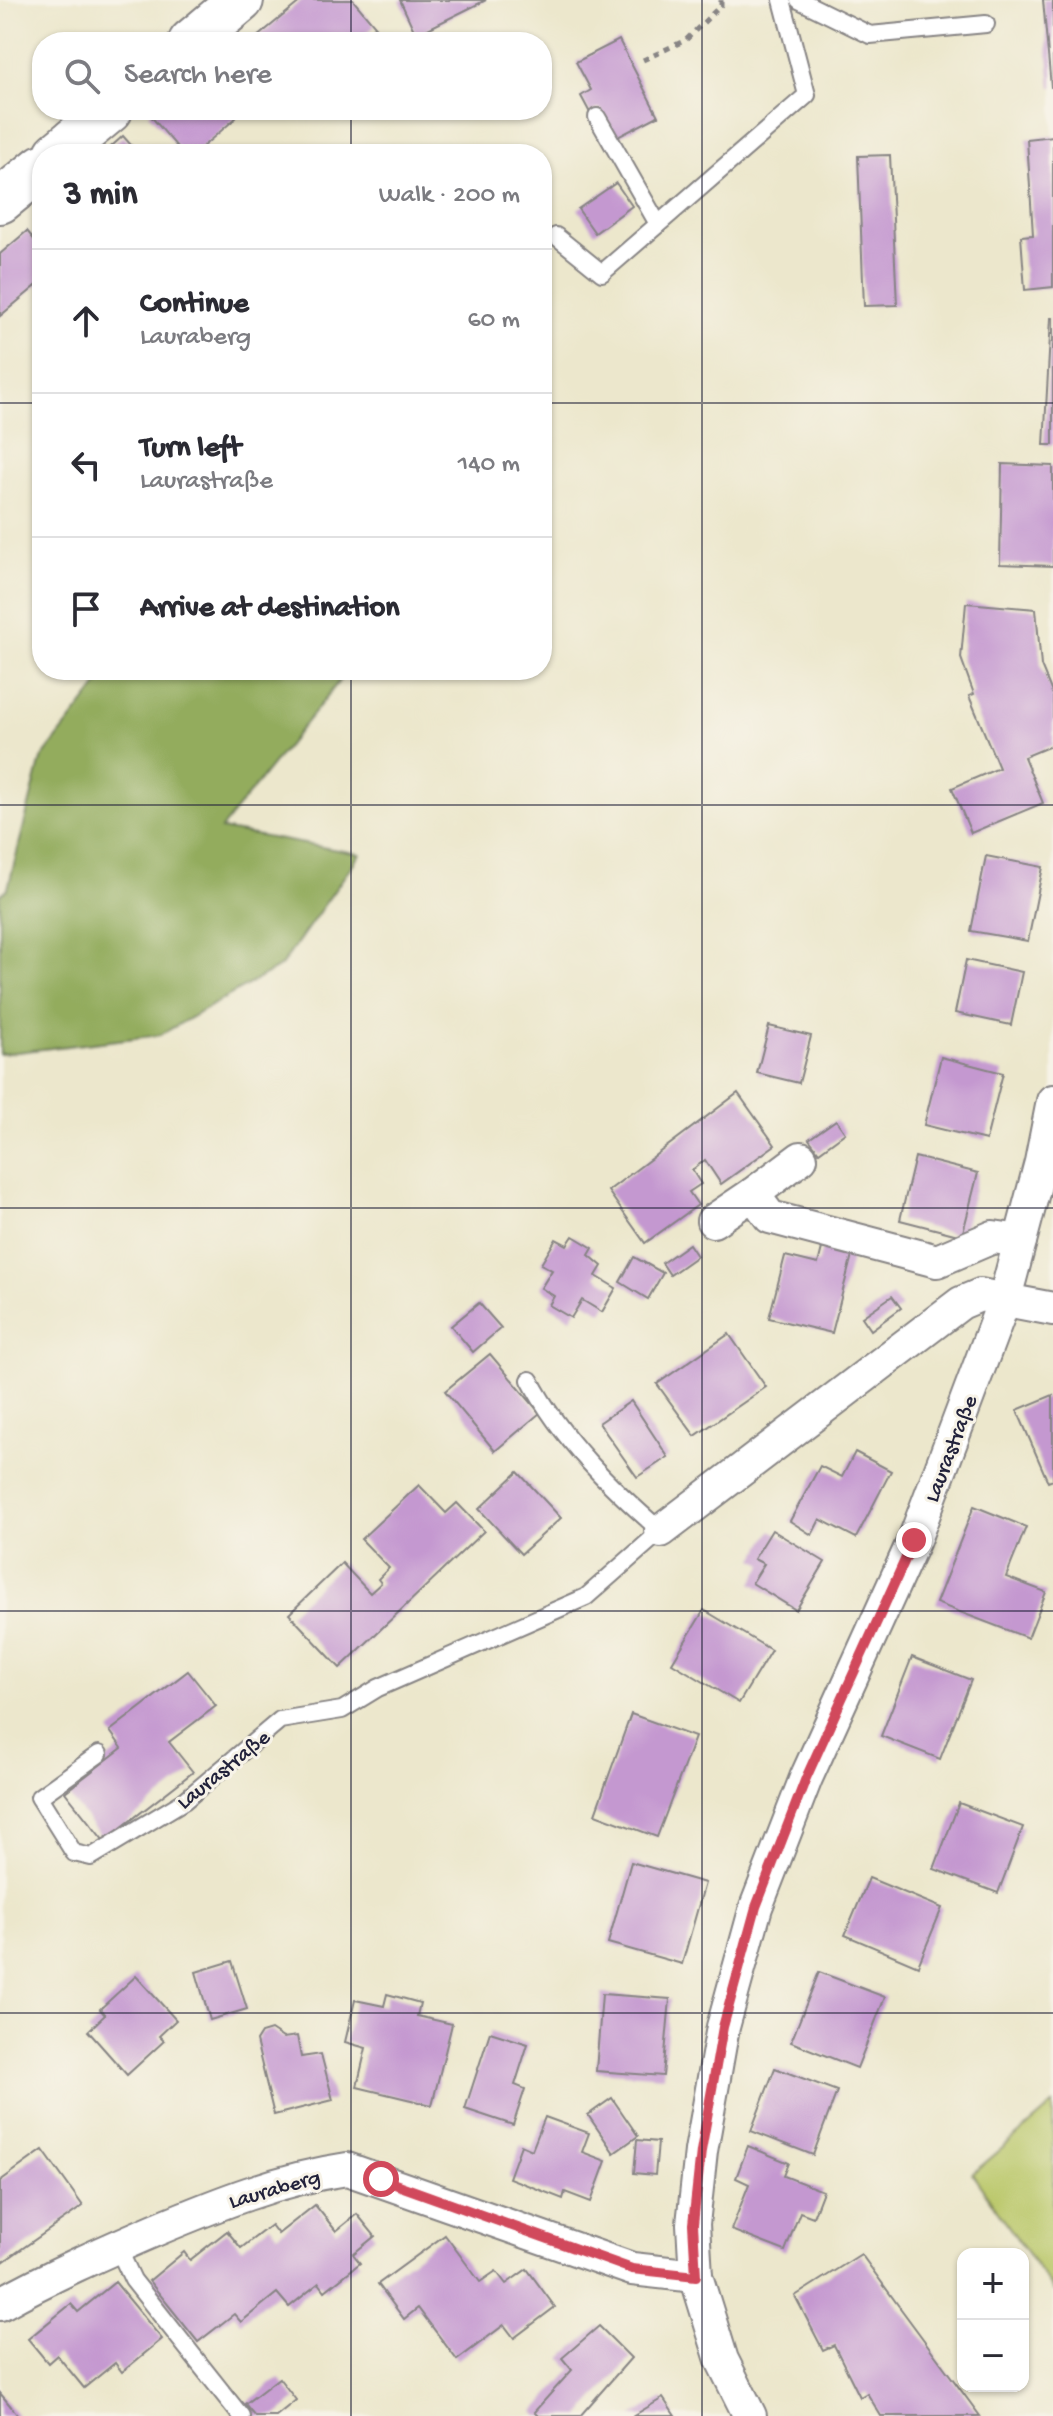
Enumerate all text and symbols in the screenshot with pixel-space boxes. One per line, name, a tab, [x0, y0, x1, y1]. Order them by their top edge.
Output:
search box	[32, 32, 552, 120]
icon: search	[60, 54, 104, 98]
text: Search here	[124, 59, 272, 94]
text: 3 min	[64, 176, 137, 216]
text: Walk · 200 m	[379, 181, 520, 212]
text: Continue	[140, 288, 249, 323]
icon: ahead	[64, 299, 108, 343]
text: 60 m	[467, 306, 520, 337]
text: Lauraberg	[140, 323, 251, 354]
text: Turn left	[140, 432, 241, 467]
icon: left	[64, 443, 108, 487]
text: 140 m	[458, 450, 520, 481]
text: Laurastraße	[140, 467, 273, 498]
icon: arrive	[64, 587, 108, 631]
text: Arrive at destination	[140, 592, 400, 627]
street label: Laurastraße	[920, 1392, 985, 1507]
route end	[896, 1522, 932, 1558]
street label: Laurastraße	[173, 1725, 277, 1817]
route start	[363, 2161, 399, 2197]
street label: Lauraberg	[226, 2165, 324, 2216]
map controls	[957, 2248, 1029, 2392]
button: +	[957, 2248, 1029, 2320]
button: −	[957, 2320, 1029, 2392]

